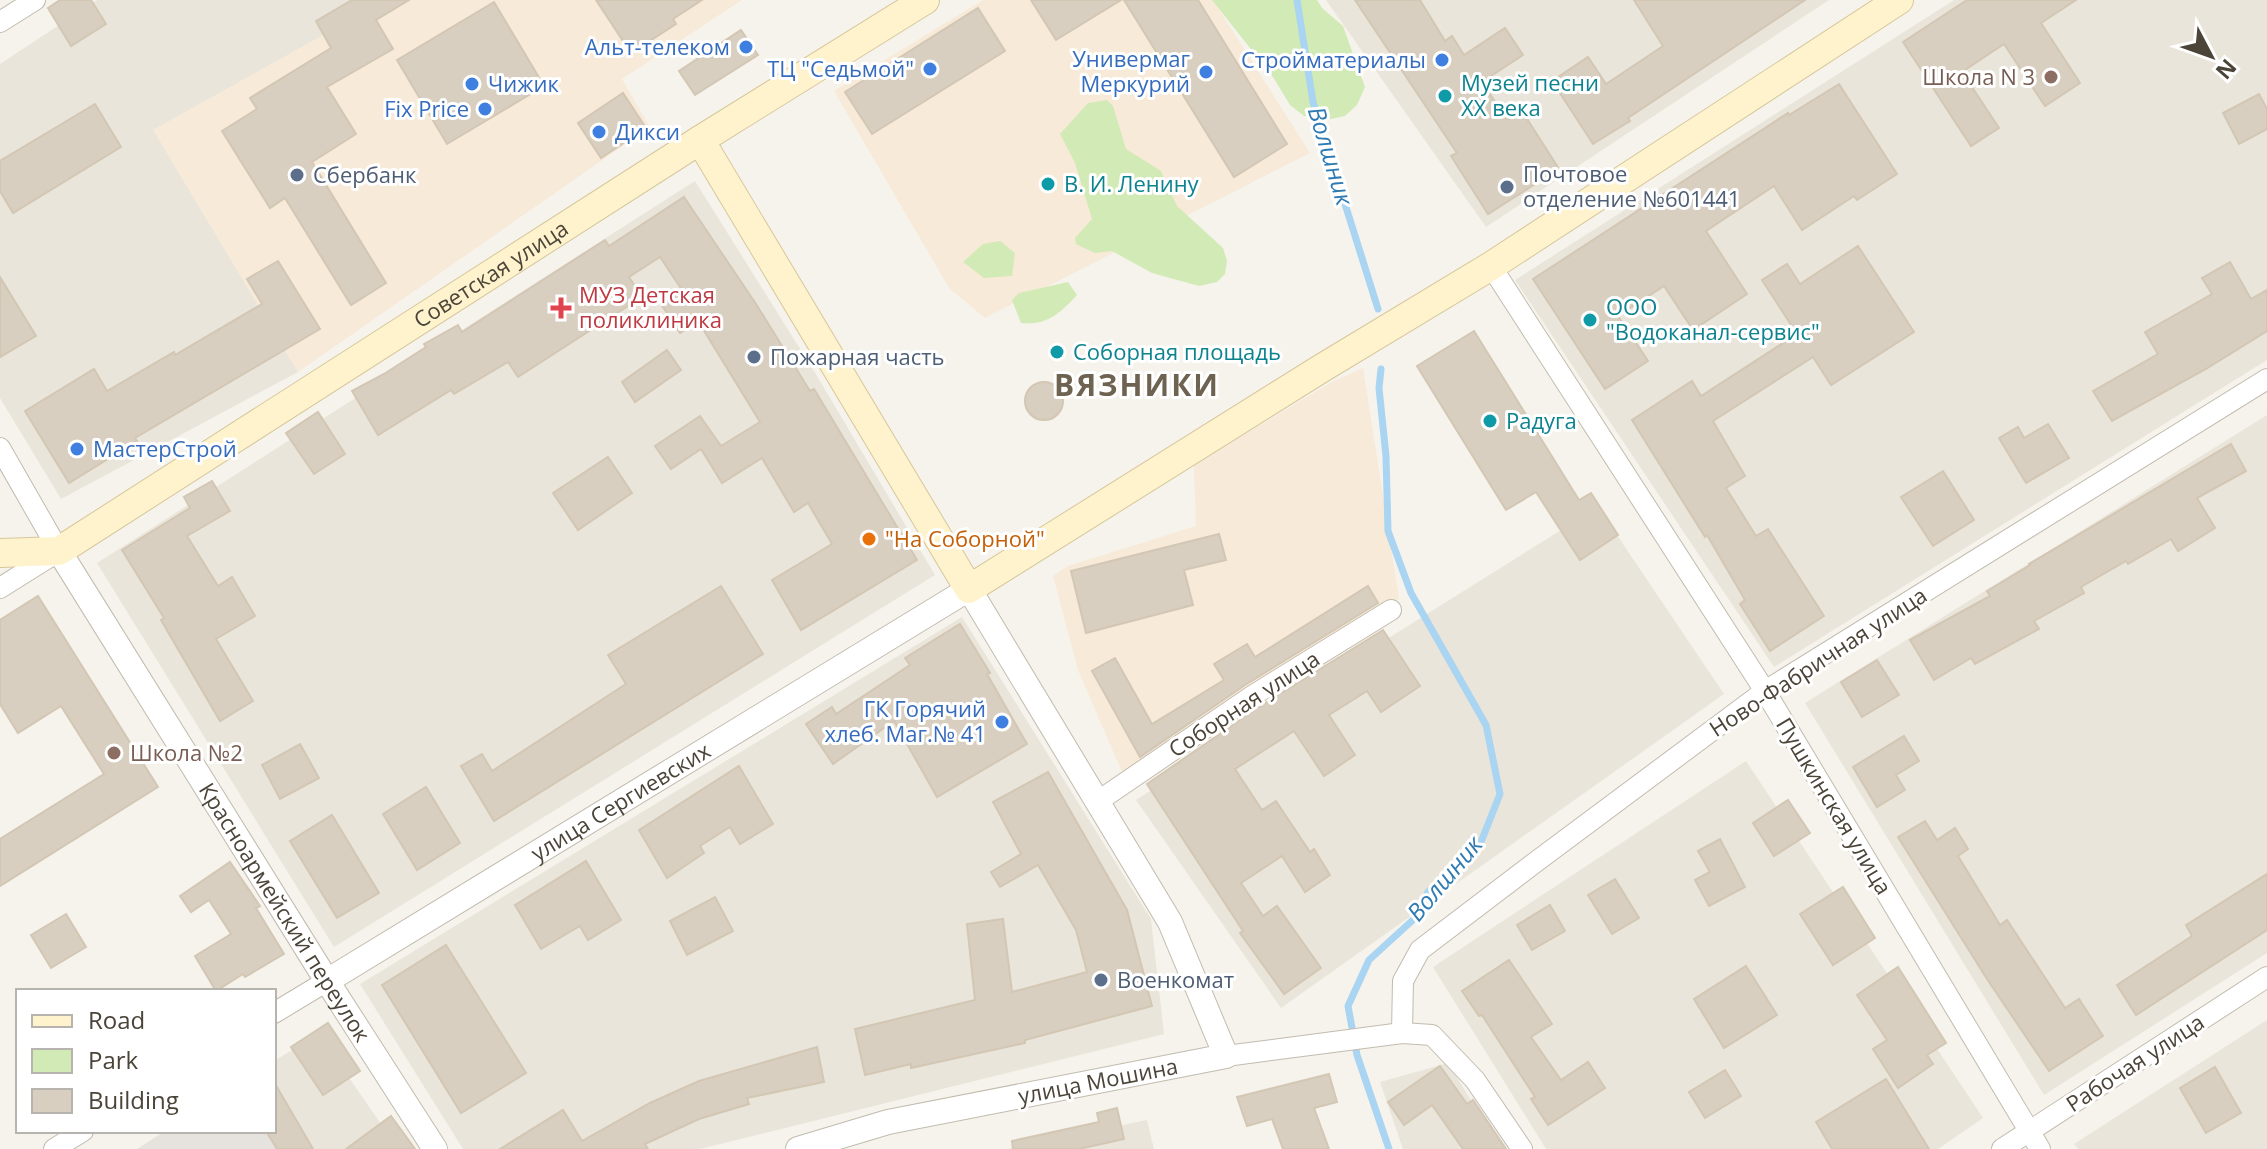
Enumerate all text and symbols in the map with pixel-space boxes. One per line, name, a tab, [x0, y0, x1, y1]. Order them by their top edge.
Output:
north arrow	[2171, 16, 2251, 96]
place label: Альт-телеком	[585, 31, 730, 61]
marker: Альт-телеком	[737, 38, 755, 56]
place label: Универмаг Меркурий	[1072, 43, 1191, 98]
place label: Стройматериалы	[1241, 44, 1426, 74]
marker: Стройматериалы	[1433, 51, 1451, 69]
place label: ТЦ "Седьмой"	[767, 53, 914, 83]
text: N	[2210, 53, 2244, 86]
marker: ТЦ "Седьмой"	[921, 60, 939, 78]
place label: Школа N 3	[1922, 61, 2035, 91]
marker: Универмаг Меркурий	[1197, 63, 1215, 81]
place label: Музей песни XX века	[1461, 67, 1599, 122]
place label: Чижик	[488, 68, 559, 98]
marker: Школа N 3	[2042, 68, 2060, 86]
marker: Чижик	[463, 75, 481, 93]
marker: Музей песни XX века	[1436, 87, 1454, 105]
place label: Fix Price	[384, 93, 469, 123]
marker: Fix Price	[476, 100, 494, 118]
water label: Волшник	[1301, 102, 1362, 210]
place label: Дикси	[615, 116, 680, 146]
marker: Дикси	[590, 123, 608, 141]
place label: Почтовое отделение №601441	[1523, 158, 1740, 213]
place label: Сбербанк	[313, 159, 417, 189]
marker: Сбербанк	[288, 166, 306, 184]
place label: В. И. Ленину	[1064, 168, 1200, 198]
marker: В. И. Ленину	[1039, 175, 1057, 193]
marker: Почтовое отделение №601441	[1498, 178, 1516, 196]
street label: Советская улица	[407, 213, 573, 334]
place label: МУЗ Детская поликлиника	[579, 279, 722, 334]
place label: ООО "Водоканал-сервис"	[1606, 291, 1820, 346]
marker: МУЗ Детская поликлиника	[550, 297, 572, 319]
marker: ООО "Водоканал-сервис"	[1581, 311, 1599, 329]
place label: Соборная площадь	[1073, 336, 1281, 366]
place label: Пожарная часть	[770, 341, 945, 371]
marker: Соборная площадь	[1048, 343, 1066, 361]
marker: Пожарная часть	[745, 348, 763, 366]
district label: ВЯЗНИКИ	[1054, 364, 1220, 405]
place label: Радуга	[1506, 405, 1577, 435]
marker: Радуга	[1481, 412, 1499, 430]
place label: МастерСтрой	[93, 433, 237, 463]
marker: МастерСтрой	[68, 440, 86, 458]
place label: "На Соборной"	[885, 523, 1045, 553]
marker: "На Соборной"	[860, 530, 878, 548]
street label: Ново-Фабричная улица	[1703, 579, 1932, 743]
street label: Соборная улица	[1162, 643, 1325, 763]
place label: ГК Горячий хлеб. Маг.№ 41	[824, 693, 986, 748]
street label: Пушкинская улица	[1770, 711, 1900, 900]
marker: ГК Горячий хлеб. Маг.№ 41	[993, 713, 1011, 731]
street label: улица Сергиевских	[525, 734, 716, 867]
place label: Школа №2	[130, 737, 243, 767]
marker: Школа №2	[105, 744, 123, 762]
street label: Красноармейский переулок	[193, 776, 378, 1048]
water label: Волшник	[1399, 827, 1490, 927]
place label: Военкомат	[1117, 964, 1234, 994]
marker: Военкомат	[1092, 971, 1110, 989]
legend	[16, 989, 276, 1133]
text: Road	[88, 1003, 145, 1036]
street label: Рабочая улица	[2060, 1006, 2209, 1118]
text: Park	[88, 1043, 139, 1076]
street label: улица Мошина	[1015, 1050, 1180, 1110]
text: Building	[88, 1083, 179, 1116]

